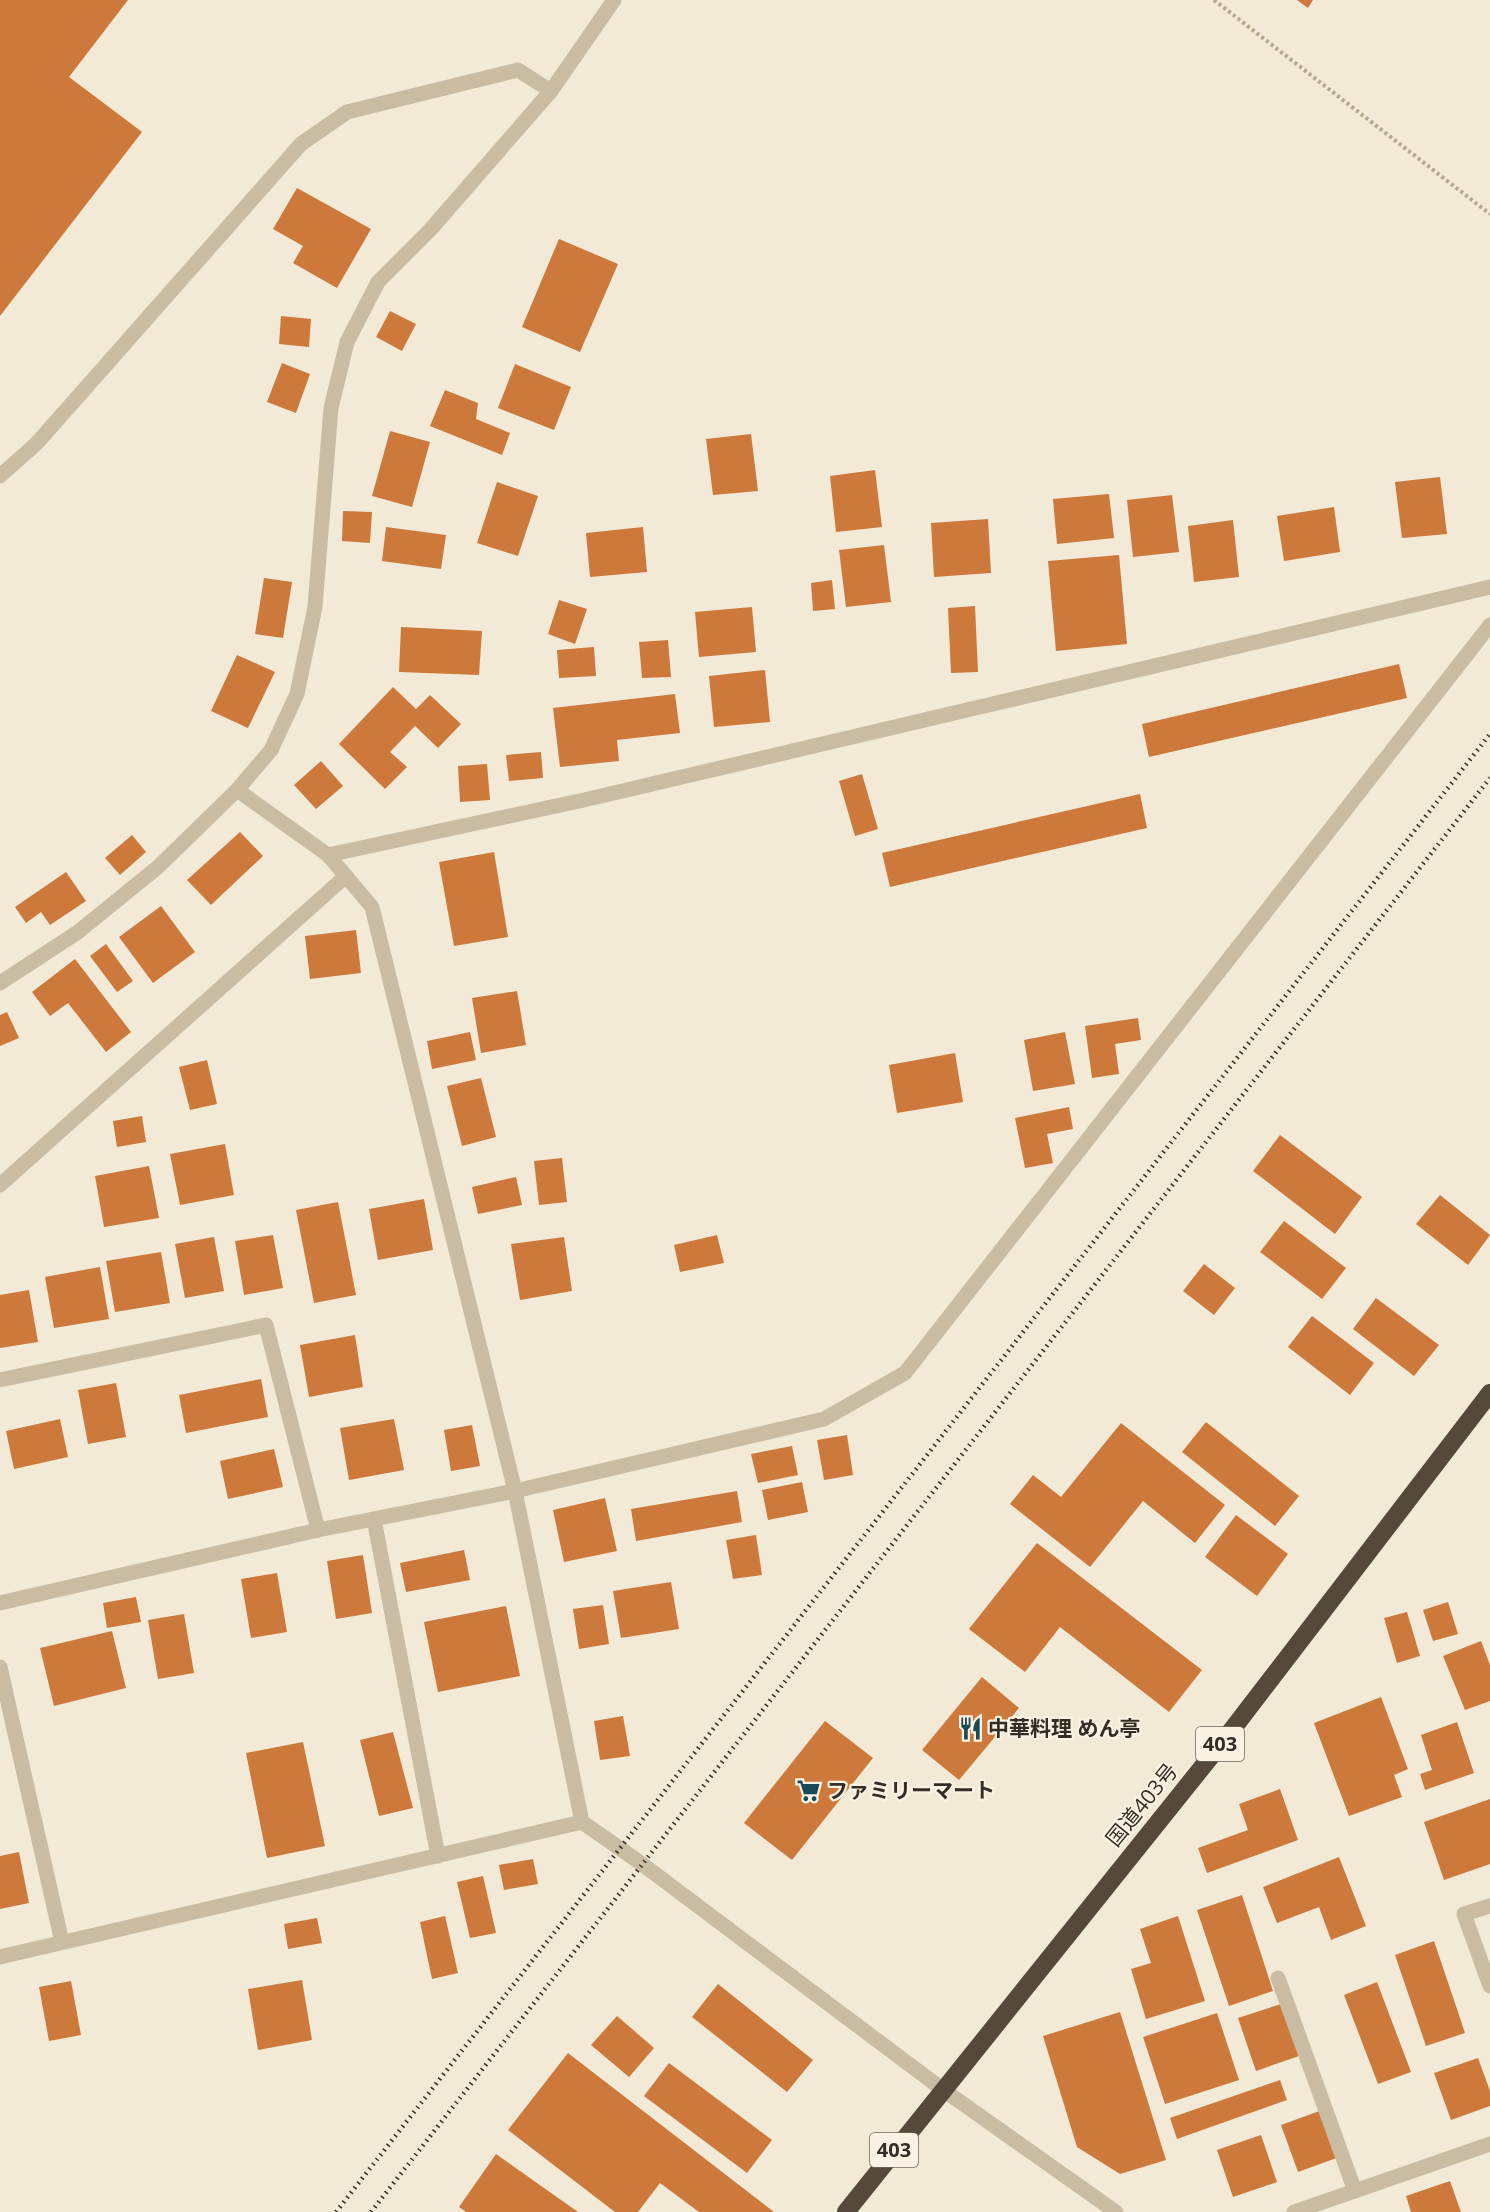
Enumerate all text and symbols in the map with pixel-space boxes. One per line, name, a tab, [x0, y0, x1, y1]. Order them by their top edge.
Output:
place label: 中華料理 めん亭	[988, 1714, 1140, 1742]
restaurant icon: 中華料理 めん亭	[957, 1716, 983, 1742]
road number: 403	[1196, 1727, 1244, 1761]
street label: 国道403号	[1099, 1757, 1183, 1852]
place label: ファミリーマート	[827, 1776, 995, 1804]
supermarket icon: ファミリーマート	[796, 1778, 822, 1804]
road number: 403	[870, 2133, 918, 2167]

